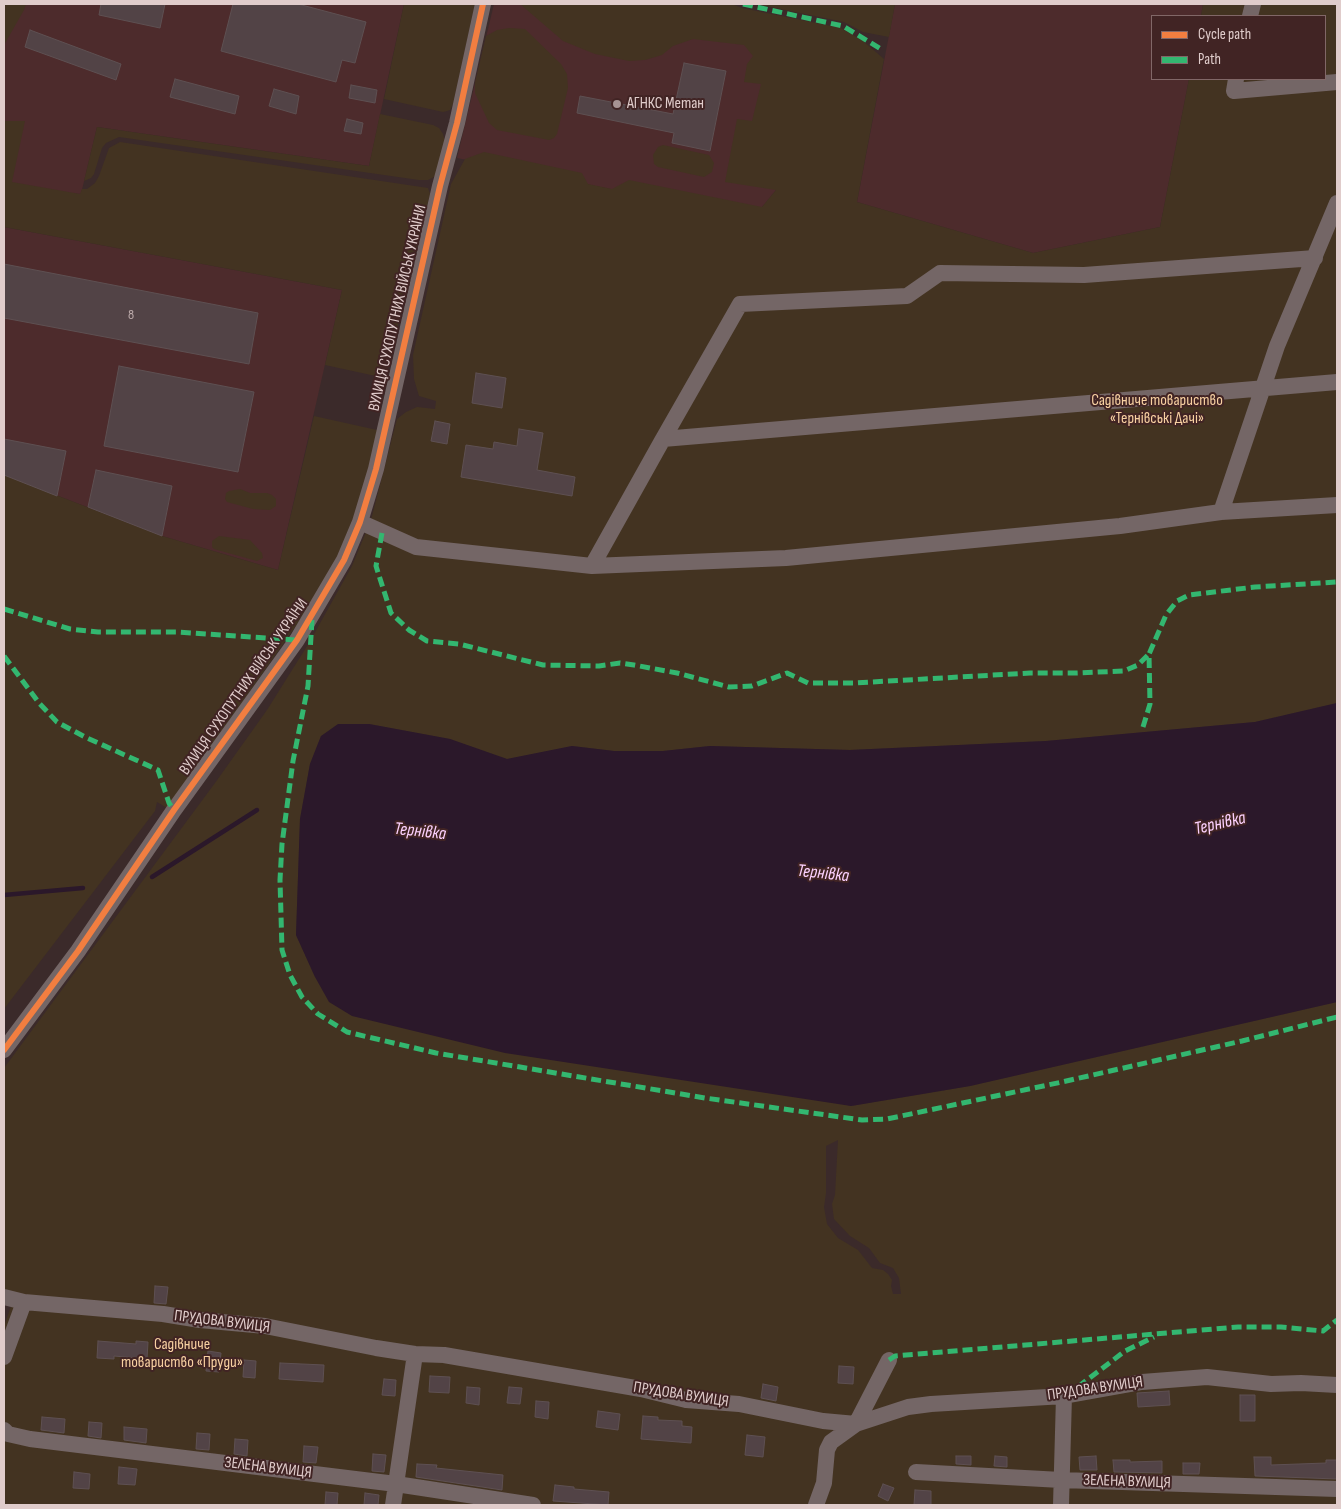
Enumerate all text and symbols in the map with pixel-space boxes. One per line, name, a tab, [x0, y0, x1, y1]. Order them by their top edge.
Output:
legend	[1151, 15, 1326, 80]
text: Cycle path	[1198, 25, 1251, 44]
text: Path	[1198, 50, 1221, 69]
place label: АГНКС Метан	[627, 94, 704, 114]
marker: АГНКС Метан	[611, 98, 623, 110]
street label: ВУЛИЦЯ СУХОПУТНИХ ВІЙСЬК УКРАЇНИ	[365, 203, 431, 413]
house number: 8	[128, 307, 134, 323]
park label: Садівниче товариство «Тернівські Дачі»	[1091, 391, 1223, 429]
street label: ВУЛИЦЯ СУХОПУТНИХ ВІЙСЬК УКРАЇНИ	[176, 595, 312, 779]
water label: Тернівка	[1192, 808, 1248, 840]
water label: Тернівка	[393, 819, 447, 845]
water label: Тернівка	[796, 861, 850, 887]
street label: ПРУДОВА ВУЛИЦЯ	[173, 1307, 271, 1337]
park label: Садівниче товариство «Пруди»	[121, 1335, 243, 1373]
street label: ПРУДОВА ВУЛИЦЯ	[1046, 1373, 1144, 1405]
street label: ПРУДОВА ВУЛИЦЯ	[632, 1378, 730, 1412]
street label: ЗЕЛЕНА ВУЛИЦЯ	[223, 1453, 313, 1483]
street label: ЗЕЛЕНА ВУЛИЦЯ	[1083, 1471, 1171, 1493]

